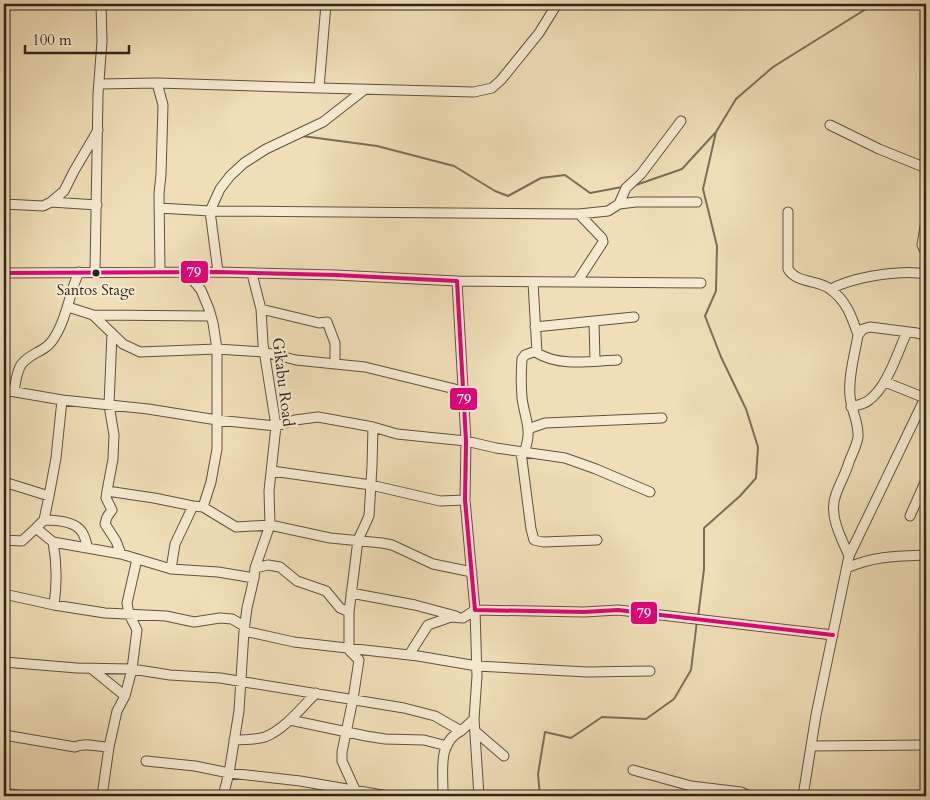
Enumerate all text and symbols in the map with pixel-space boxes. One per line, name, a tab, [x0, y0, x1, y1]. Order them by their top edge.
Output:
scale bar	[25, 22, 129, 54]
text: 100 m	[32, 30, 72, 50]
line badge: 79	[180, 260, 209, 284]
text: 79	[187, 263, 201, 282]
marker: Santos Stage	[91, 268, 101, 278]
place label: Santos Stage	[57, 280, 135, 300]
street label: Gikabu Road	[267, 336, 299, 428]
line badge: 79	[449, 387, 478, 411]
text: 79	[457, 390, 471, 409]
line badge: 79	[630, 601, 658, 625]
text: 79	[637, 604, 651, 623]

